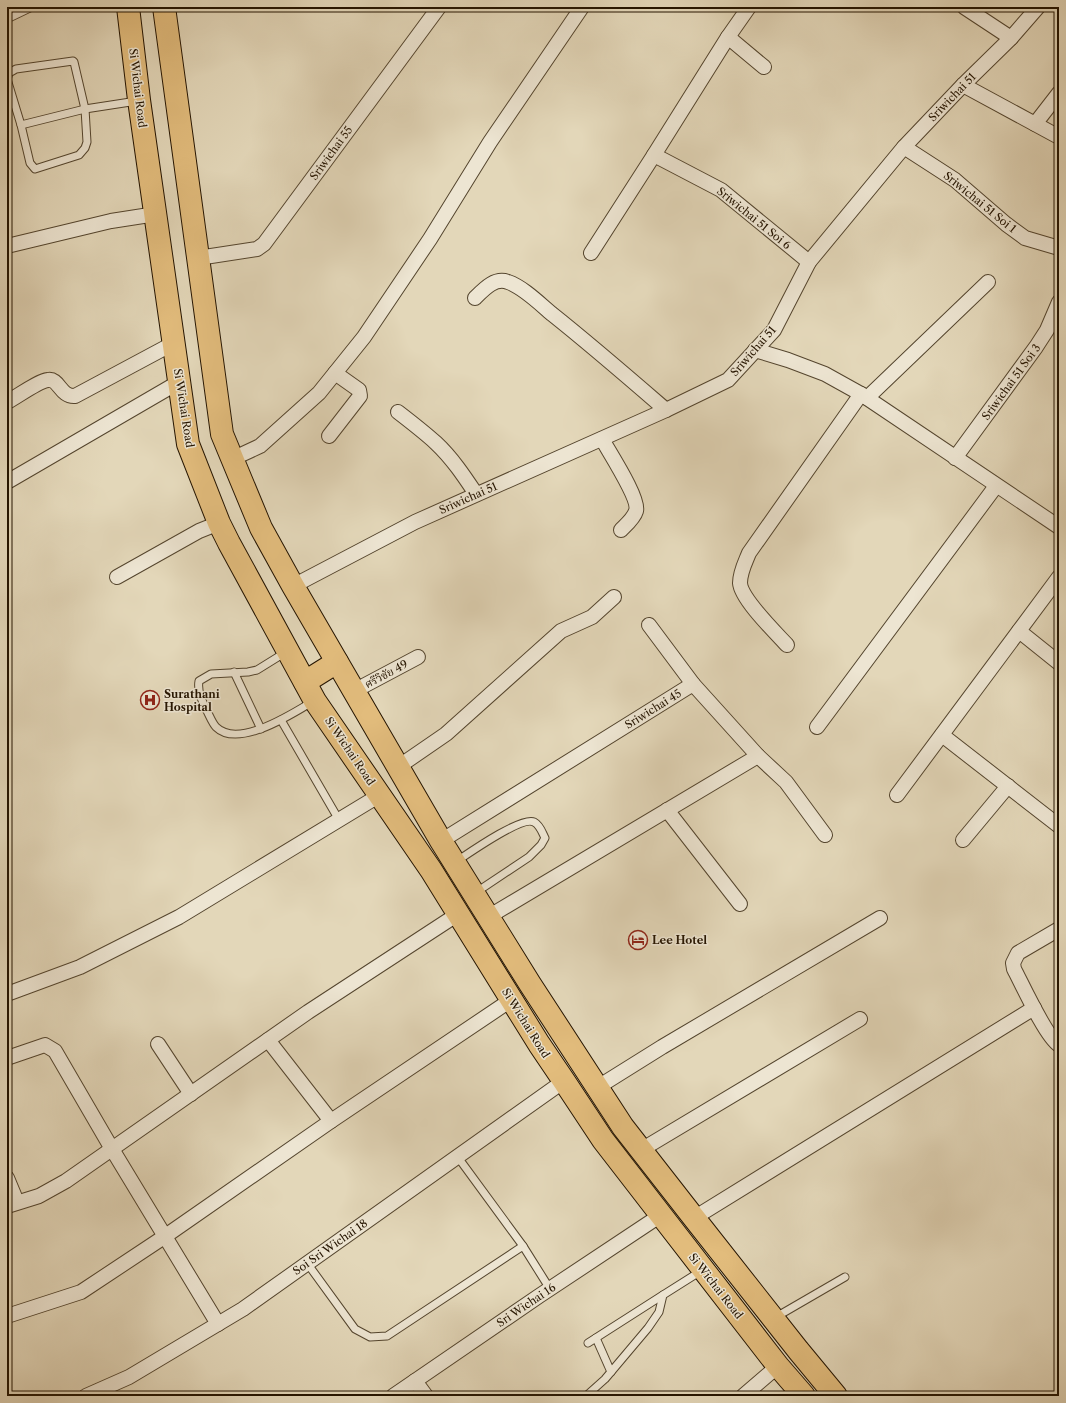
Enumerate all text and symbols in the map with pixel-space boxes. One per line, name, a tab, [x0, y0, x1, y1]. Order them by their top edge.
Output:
street label: Si Wichai Road	[126, 48, 150, 129]
street label: Sriwichai 51	[925, 69, 979, 124]
street label: Sriwichai 55	[307, 123, 355, 183]
street label: Sriwichai 51 Soi 1	[941, 168, 1019, 236]
street label: Sriwichai 51 Soi 6	[714, 184, 794, 252]
street label: Sriwichai 51	[727, 323, 779, 379]
street label: Sriwichai 51 Soi 3	[979, 341, 1043, 423]
street label: Si Wichai Road	[171, 367, 197, 449]
street label: Sriwichai 51	[437, 479, 500, 517]
street label: ศรีวิชัย 49	[362, 657, 410, 691]
street label: Sriwichai 45	[622, 686, 684, 732]
place label: Surathani Hospital	[164, 687, 220, 714]
hospital icon: Surathani Hospital	[139, 689, 161, 711]
street label: Si Wichai Road	[322, 714, 378, 788]
hotel icon: Lee Hotel	[627, 929, 649, 951]
place label: Lee Hotel	[652, 933, 707, 947]
street label: Si Wichai Road	[499, 985, 553, 1061]
street label: Soi Sri Wichai 18	[290, 1216, 370, 1278]
street label: Si Wichai Road	[686, 1250, 746, 1322]
street label: Sri Wichai 16	[494, 1280, 559, 1330]

